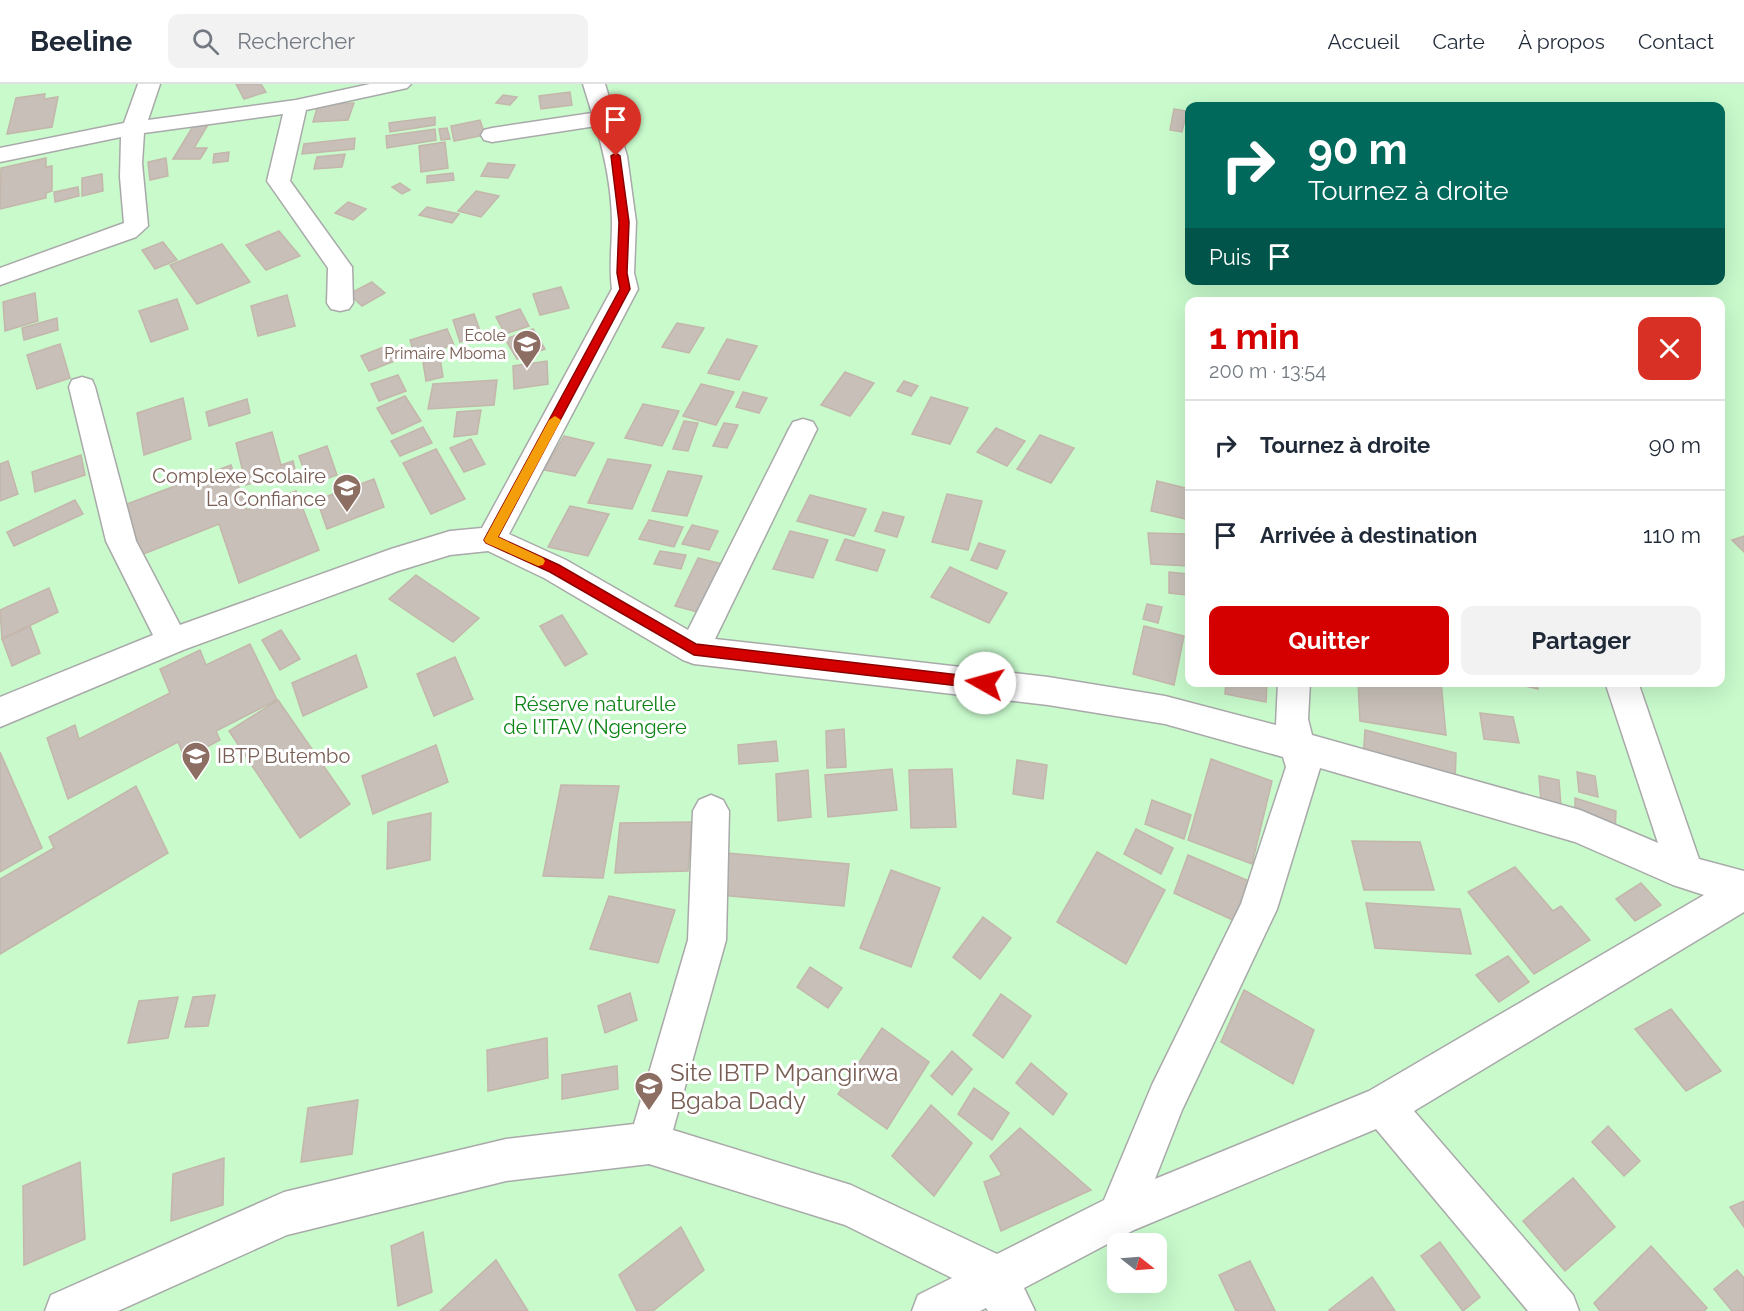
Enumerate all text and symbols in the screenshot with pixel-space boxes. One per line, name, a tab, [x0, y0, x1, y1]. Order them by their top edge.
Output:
search box	[168, 14, 588, 68]
text: Beeline	[30, 25, 132, 58]
icon: search	[189, 25, 222, 58]
text: Rechercher	[237, 28, 355, 54]
text: Accueil	[1328, 29, 1400, 54]
text: Carte	[1433, 29, 1485, 54]
text: À propos	[1518, 29, 1605, 54]
text: Contact	[1638, 29, 1714, 54]
pin	[590, 94, 641, 156]
icon: arrive	[599, 103, 632, 136]
text: 90 m	[1308, 125, 1408, 174]
icon: right	[1209, 126, 1287, 204]
text: Tournez à droite	[1308, 175, 1509, 206]
icon: arrive	[1263, 240, 1296, 273]
text: Puis	[1209, 244, 1251, 270]
text: 1 min	[1209, 315, 1300, 357]
button: close	[1638, 317, 1701, 380]
place label: Ecole Primaire Mboma	[384, 326, 506, 363]
school or university icon: Ecole Primaire Mboma	[511, 328, 543, 370]
text: 200 m · 13:54	[1209, 359, 1326, 383]
icon: right	[1209, 429, 1242, 462]
text: Tournez à droite	[1260, 432, 1430, 458]
text: 90 m	[1649, 432, 1701, 458]
place label: Complexe Scolaire La Confiance	[152, 464, 326, 511]
school or university icon: Complexe Scolaire La Confiance	[331, 472, 363, 514]
icon: arrive	[1209, 519, 1242, 552]
text: Arrivée à destination	[1260, 522, 1477, 548]
text: 110 m	[1643, 522, 1701, 548]
button: Quitter	[1209, 606, 1449, 675]
button: Partager	[1461, 606, 1701, 675]
position arrow	[953, 651, 1017, 715]
park label: Réserve naturelle de l'ITAV (Ngengere	[503, 692, 687, 739]
school or university icon: IBTP Butembo	[180, 740, 212, 782]
place label: IBTP Butembo	[217, 744, 350, 768]
place label: Site IBTP Mpangirwa Bgaba Dady	[670, 1058, 898, 1115]
school or university icon: Site IBTP Mpangirwa Bgaba Dady	[633, 1070, 665, 1112]
north arrow	[1107, 1233, 1167, 1293]
map controls	[1107, 1233, 1167, 1293]

